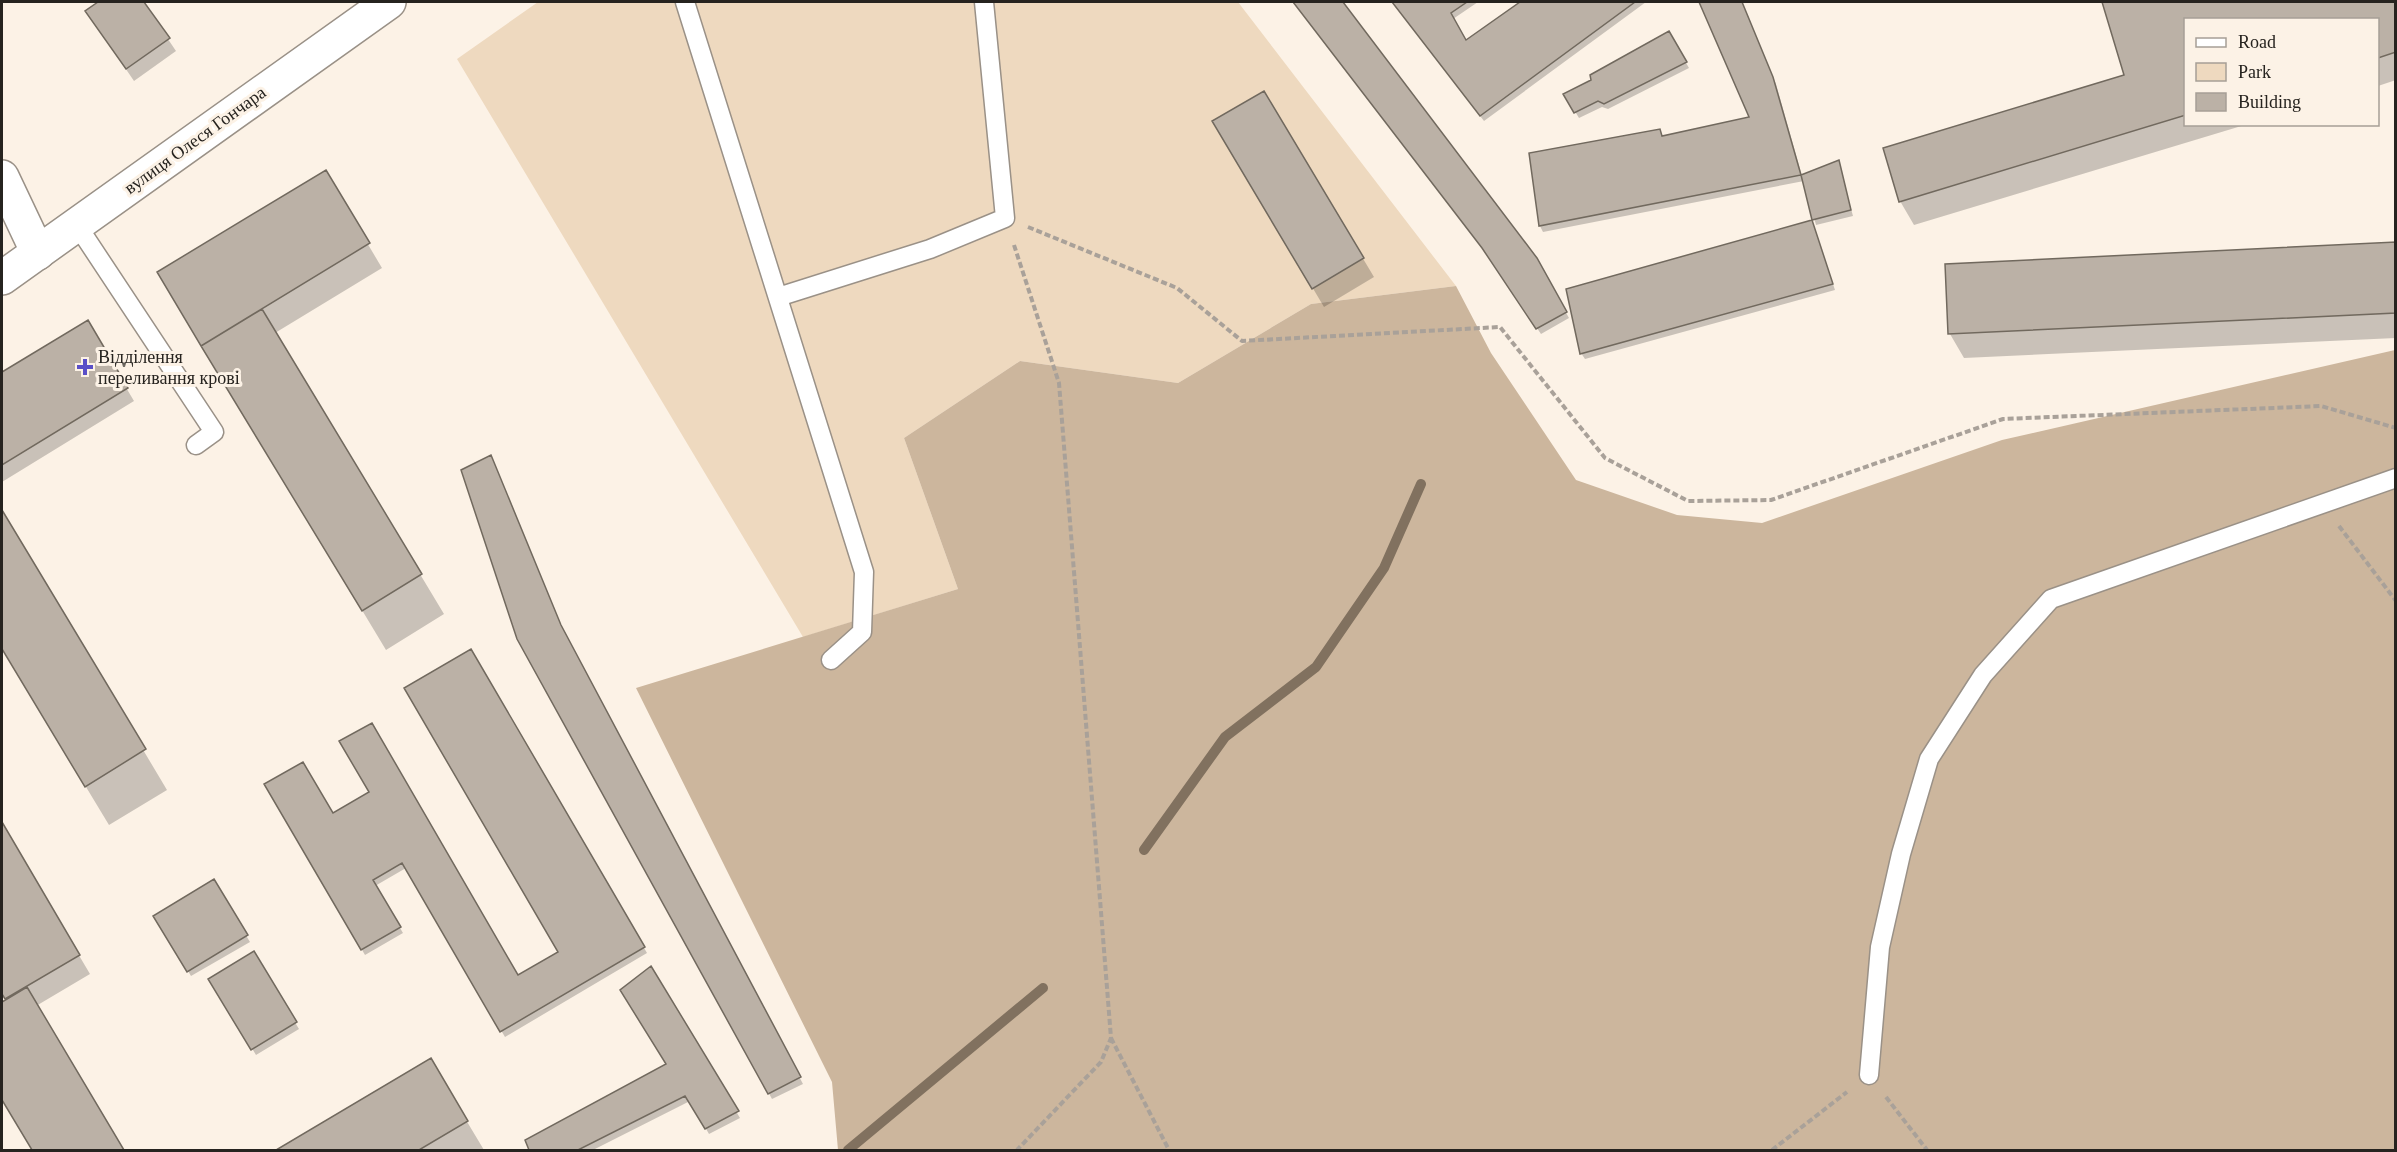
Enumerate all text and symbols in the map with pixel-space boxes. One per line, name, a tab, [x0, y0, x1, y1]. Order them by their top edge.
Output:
legend	[2184, 18, 2379, 126]
text: Road	[2238, 32, 2276, 52]
text: Park	[2238, 62, 2271, 82]
street label: вулиця Олеся Гончара	[120, 82, 270, 198]
text: Building	[2238, 92, 2301, 112]
place label: Відділення переливання крові	[98, 347, 240, 388]
marker: Відділення переливання крові	[76, 358, 94, 376]

